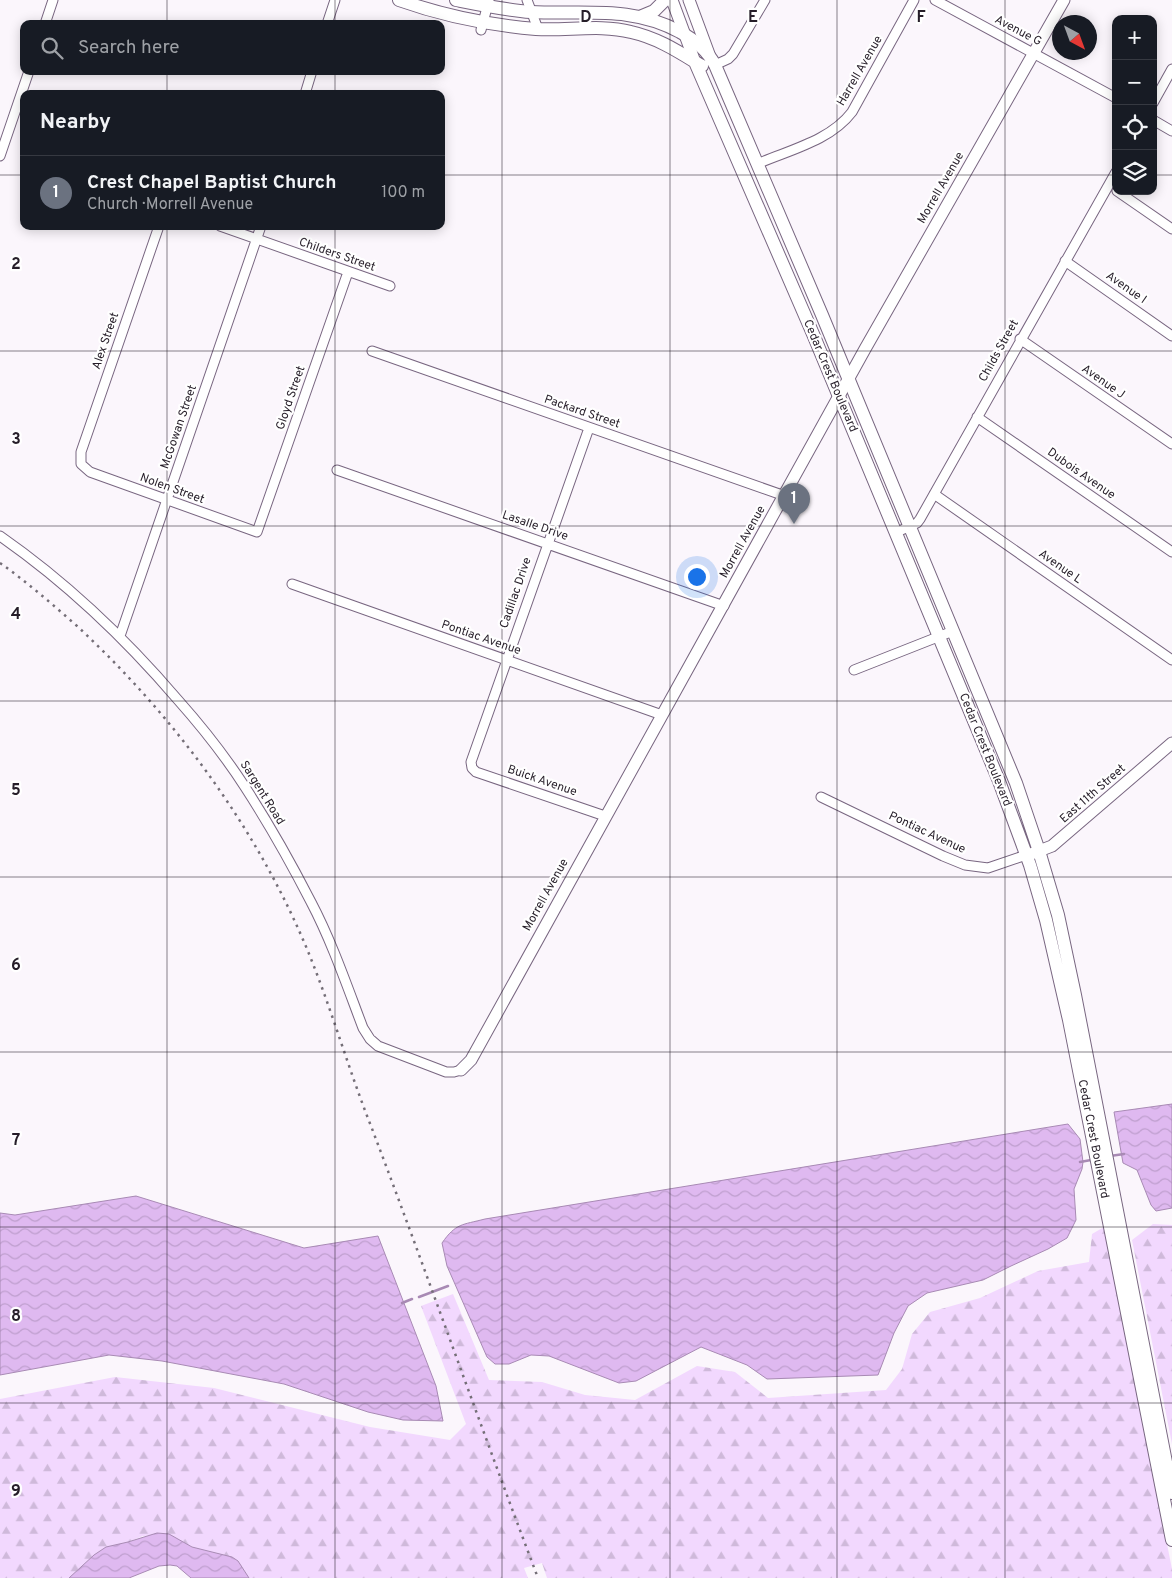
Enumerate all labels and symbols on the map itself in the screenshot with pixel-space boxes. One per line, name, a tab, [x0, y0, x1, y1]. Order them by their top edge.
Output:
text: D	[580, 8, 592, 28]
text: E	[748, 8, 758, 28]
text: F	[916, 8, 926, 28]
street label: Avenue G	[992, 12, 1044, 50]
north arrow	[1052, 15, 1097, 60]
street label: Harrell Avenue	[833, 33, 887, 109]
street label: Morrell Avenue	[914, 149, 968, 227]
street label: Childers Street	[297, 234, 377, 276]
text: 2	[11, 255, 21, 275]
street label: Avenue I	[1102, 268, 1150, 308]
street label: Alex Street	[89, 310, 123, 372]
street label: Cedar Crest Boulevard	[799, 317, 861, 435]
street label: Childs Street	[975, 317, 1023, 385]
street label: Avenue J	[1078, 361, 1128, 403]
street label: Gloyd Street	[273, 364, 309, 432]
street label: McGowan Street	[157, 383, 201, 471]
street label: Packard Street	[542, 392, 622, 432]
text: 3	[11, 430, 21, 450]
street label: Dubois Avenue	[1044, 445, 1118, 503]
street label: Nolen Street	[138, 470, 206, 508]
pin: 1	[778, 483, 810, 524]
street label: Morrell Avenue	[716, 503, 770, 581]
street label: Lasalle Drive	[500, 507, 570, 545]
street label: Avenue L	[1035, 546, 1085, 588]
street label: Cadillac Drive	[496, 555, 536, 631]
your location	[684, 564, 710, 590]
text: 4	[11, 605, 21, 625]
street label: Pontiac Avenue	[439, 617, 523, 659]
street label: Cedar Crest Boulevard	[955, 691, 1015, 809]
street label: Sargent Road	[236, 758, 288, 828]
street label: East 11th Street	[1057, 761, 1129, 827]
street label: Buick Avenue	[505, 762, 579, 800]
text: 5	[11, 781, 21, 801]
street label: Pontiac Avenue	[886, 808, 968, 858]
street label: Morrell Avenue	[519, 856, 573, 934]
text: 6	[11, 956, 21, 976]
street label: Cedar Crest Boulevard	[1074, 1078, 1112, 1200]
text: 7	[12, 1131, 20, 1151]
text: 8	[11, 1307, 21, 1327]
text: 9	[11, 1482, 21, 1502]

